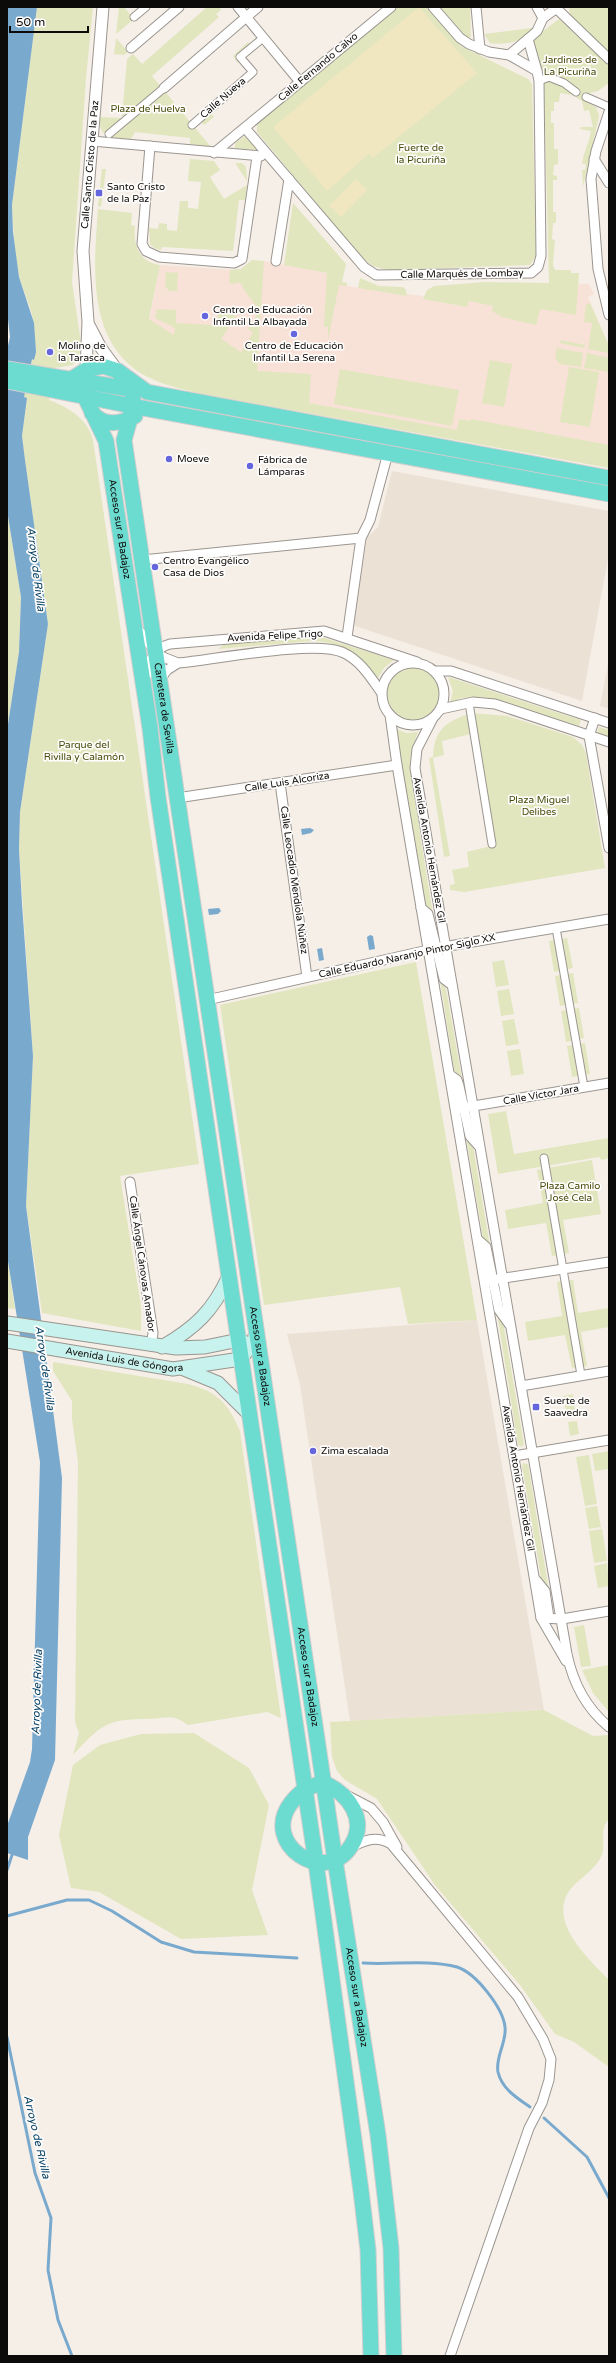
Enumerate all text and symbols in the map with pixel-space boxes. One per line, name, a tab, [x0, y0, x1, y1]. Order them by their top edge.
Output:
scale bar	[10, 8, 88, 34]
text: 50 m	[16, 15, 45, 29]
street label: Calle Fernando Calvo	[276, 30, 360, 104]
park label: Jardines de La Picuriña	[543, 54, 597, 78]
street label: Calle Nueva	[198, 75, 248, 121]
street label: Calle Santo Cristo de la Paz	[79, 100, 101, 229]
park label: Plaza de Huelva	[110, 103, 186, 115]
park label: Fuerte de la Picuriña	[396, 142, 446, 166]
place label: Santo Cristo de la Paz	[107, 181, 165, 205]
marker: Santo Cristo de la Paz	[94, 188, 104, 198]
street label: Calle Marqués de Lombay	[400, 267, 524, 281]
place label: Centro de Educación Infantil La Albayada	[213, 304, 312, 328]
marker: Centro de Educación Infantil La Albayada	[200, 311, 210, 321]
marker: Centro de Educación Infantil La Serena	[289, 329, 299, 339]
place label: Molino de la Tarasca	[58, 340, 106, 364]
place label: Centro de Educación Infantil La Serena	[245, 340, 343, 364]
marker: Molino de la Tarasca	[45, 347, 55, 357]
place label: Moeve	[177, 453, 209, 465]
marker: Moeve	[164, 454, 174, 464]
place label: Fábrica de Lámparas	[258, 454, 307, 478]
marker: Fábrica de Lámparas	[245, 461, 255, 471]
street label: Acceso sur a Badajoz	[106, 478, 133, 580]
water label: Arroyo de Rivilla	[24, 526, 48, 613]
place label: Centro Evangélico Casa de Dios	[163, 555, 249, 579]
marker: Centro Evangélico Casa de Dios	[150, 562, 160, 572]
street label: Avenida Felipe Trigo	[227, 627, 323, 645]
street label: Carretera de Sevilla	[151, 662, 177, 755]
park label: Parque del Rivilla y Calamón	[44, 739, 124, 763]
street label: Calle Luis Alcoriza	[244, 769, 330, 795]
street label: Avenida Antonio Hernández Gil	[410, 776, 448, 924]
park label: Plaza Miguel Delibes	[509, 794, 569, 818]
street label: Calle Leocadio Mendiola Núñez	[278, 805, 310, 955]
street label: Calle Eduardo Naranjo Pintor Siglo XX	[318, 931, 497, 981]
street label: Calle Víctor Jara	[502, 1082, 580, 1108]
park label: Plaza Camilo José Cela	[540, 1180, 600, 1204]
street label: Calle Ángel Cánovas Amador	[126, 1195, 158, 1333]
street label: Acceso sur a Badajoz	[247, 1305, 273, 1407]
water label: Arroyo de Rivilla	[33, 1325, 57, 1412]
street label: Avenida Luis de Góngora	[65, 1345, 184, 1375]
place label: Suerte de Saavedra	[544, 1395, 590, 1419]
marker: Suerte de Saavedra	[531, 1402, 541, 1412]
street label: Avenida Antonio Hernández Gil	[499, 1404, 537, 1552]
place label: Zima escalada	[321, 1445, 389, 1457]
marker: Zima escalada	[308, 1446, 318, 1456]
street label: Acceso sur a Badajoz	[294, 1626, 321, 1727]
water label: Arroyo de Rivilla	[29, 1648, 45, 1735]
street label: Acceso sur a Badajoz	[343, 1946, 370, 2048]
water label: Arroyo de Rivilla	[21, 2094, 53, 2181]

